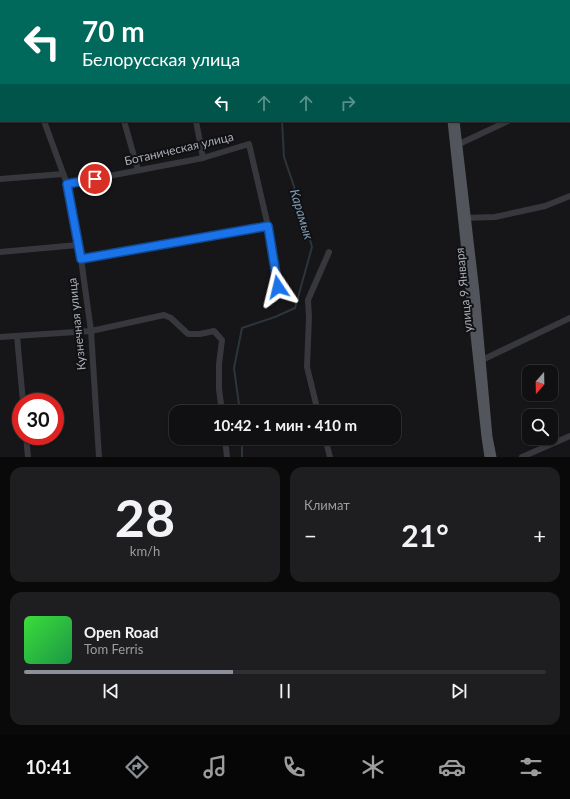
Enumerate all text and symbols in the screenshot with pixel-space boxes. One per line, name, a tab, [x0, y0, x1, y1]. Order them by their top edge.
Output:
text: 70 m	[82, 14, 145, 48]
icon: left	[16, 16, 68, 68]
text: Белорусская улица	[82, 48, 240, 70]
icon: left	[211, 92, 233, 114]
icon: ahead	[253, 92, 275, 114]
icon: ahead	[295, 92, 317, 114]
icon: right	[337, 92, 359, 114]
street label: Ботаническая улица	[123, 129, 235, 168]
pin	[78, 162, 112, 196]
icon: arrive	[84, 168, 106, 190]
water label: Карамык	[287, 187, 317, 242]
street label: улица 9 Января	[452, 247, 475, 333]
position arrow	[257, 266, 299, 308]
street label: Кузнечная улица	[64, 277, 89, 371]
north arrow	[522, 365, 558, 401]
map controls	[522, 365, 558, 445]
speed limit sign: 30	[12, 393, 64, 445]
button: search	[522, 409, 558, 445]
text: 10:42 · 1 мин · 410 m	[213, 416, 357, 434]
text: 28	[115, 486, 175, 548]
text: Климат	[304, 497, 350, 513]
text: 21°	[401, 517, 449, 553]
text: −	[304, 522, 317, 549]
text: +	[533, 522, 546, 549]
text: km/h	[130, 543, 160, 559]
text: Open Road	[84, 623, 159, 641]
text: Tom Ferris	[84, 641, 143, 657]
icon: previous	[100, 680, 122, 702]
icon: pause	[274, 680, 296, 702]
icon: next	[448, 680, 470, 702]
icon: directions	[123, 753, 151, 781]
icon: music	[201, 753, 229, 781]
icon: phone	[280, 753, 308, 781]
icon: climate	[359, 753, 387, 781]
icon: car	[438, 753, 466, 781]
icon: filters	[517, 753, 545, 781]
text: 10:41	[25, 756, 72, 778]

